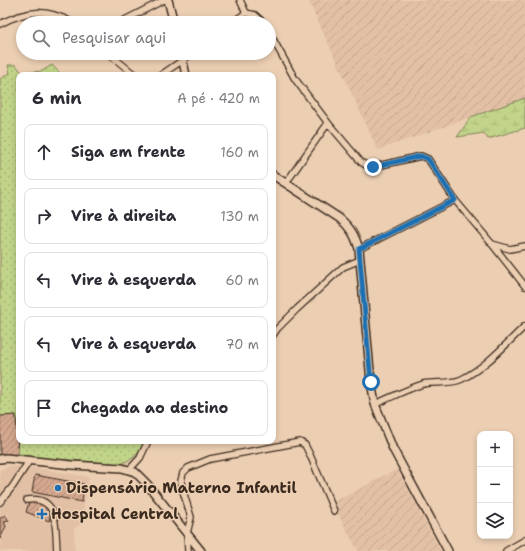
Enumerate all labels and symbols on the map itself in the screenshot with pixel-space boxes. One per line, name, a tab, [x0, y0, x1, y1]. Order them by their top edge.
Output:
route end	[364, 158, 382, 176]
route start	[362, 373, 380, 391]
place label: Dispensário Materno Infantil	[66, 478, 297, 498]
marker: Dispensário Materno Infantil	[53, 483, 63, 493]
place label: Hospital Central	[51, 504, 178, 524]
marker: Hospital Central	[36, 508, 48, 520]

